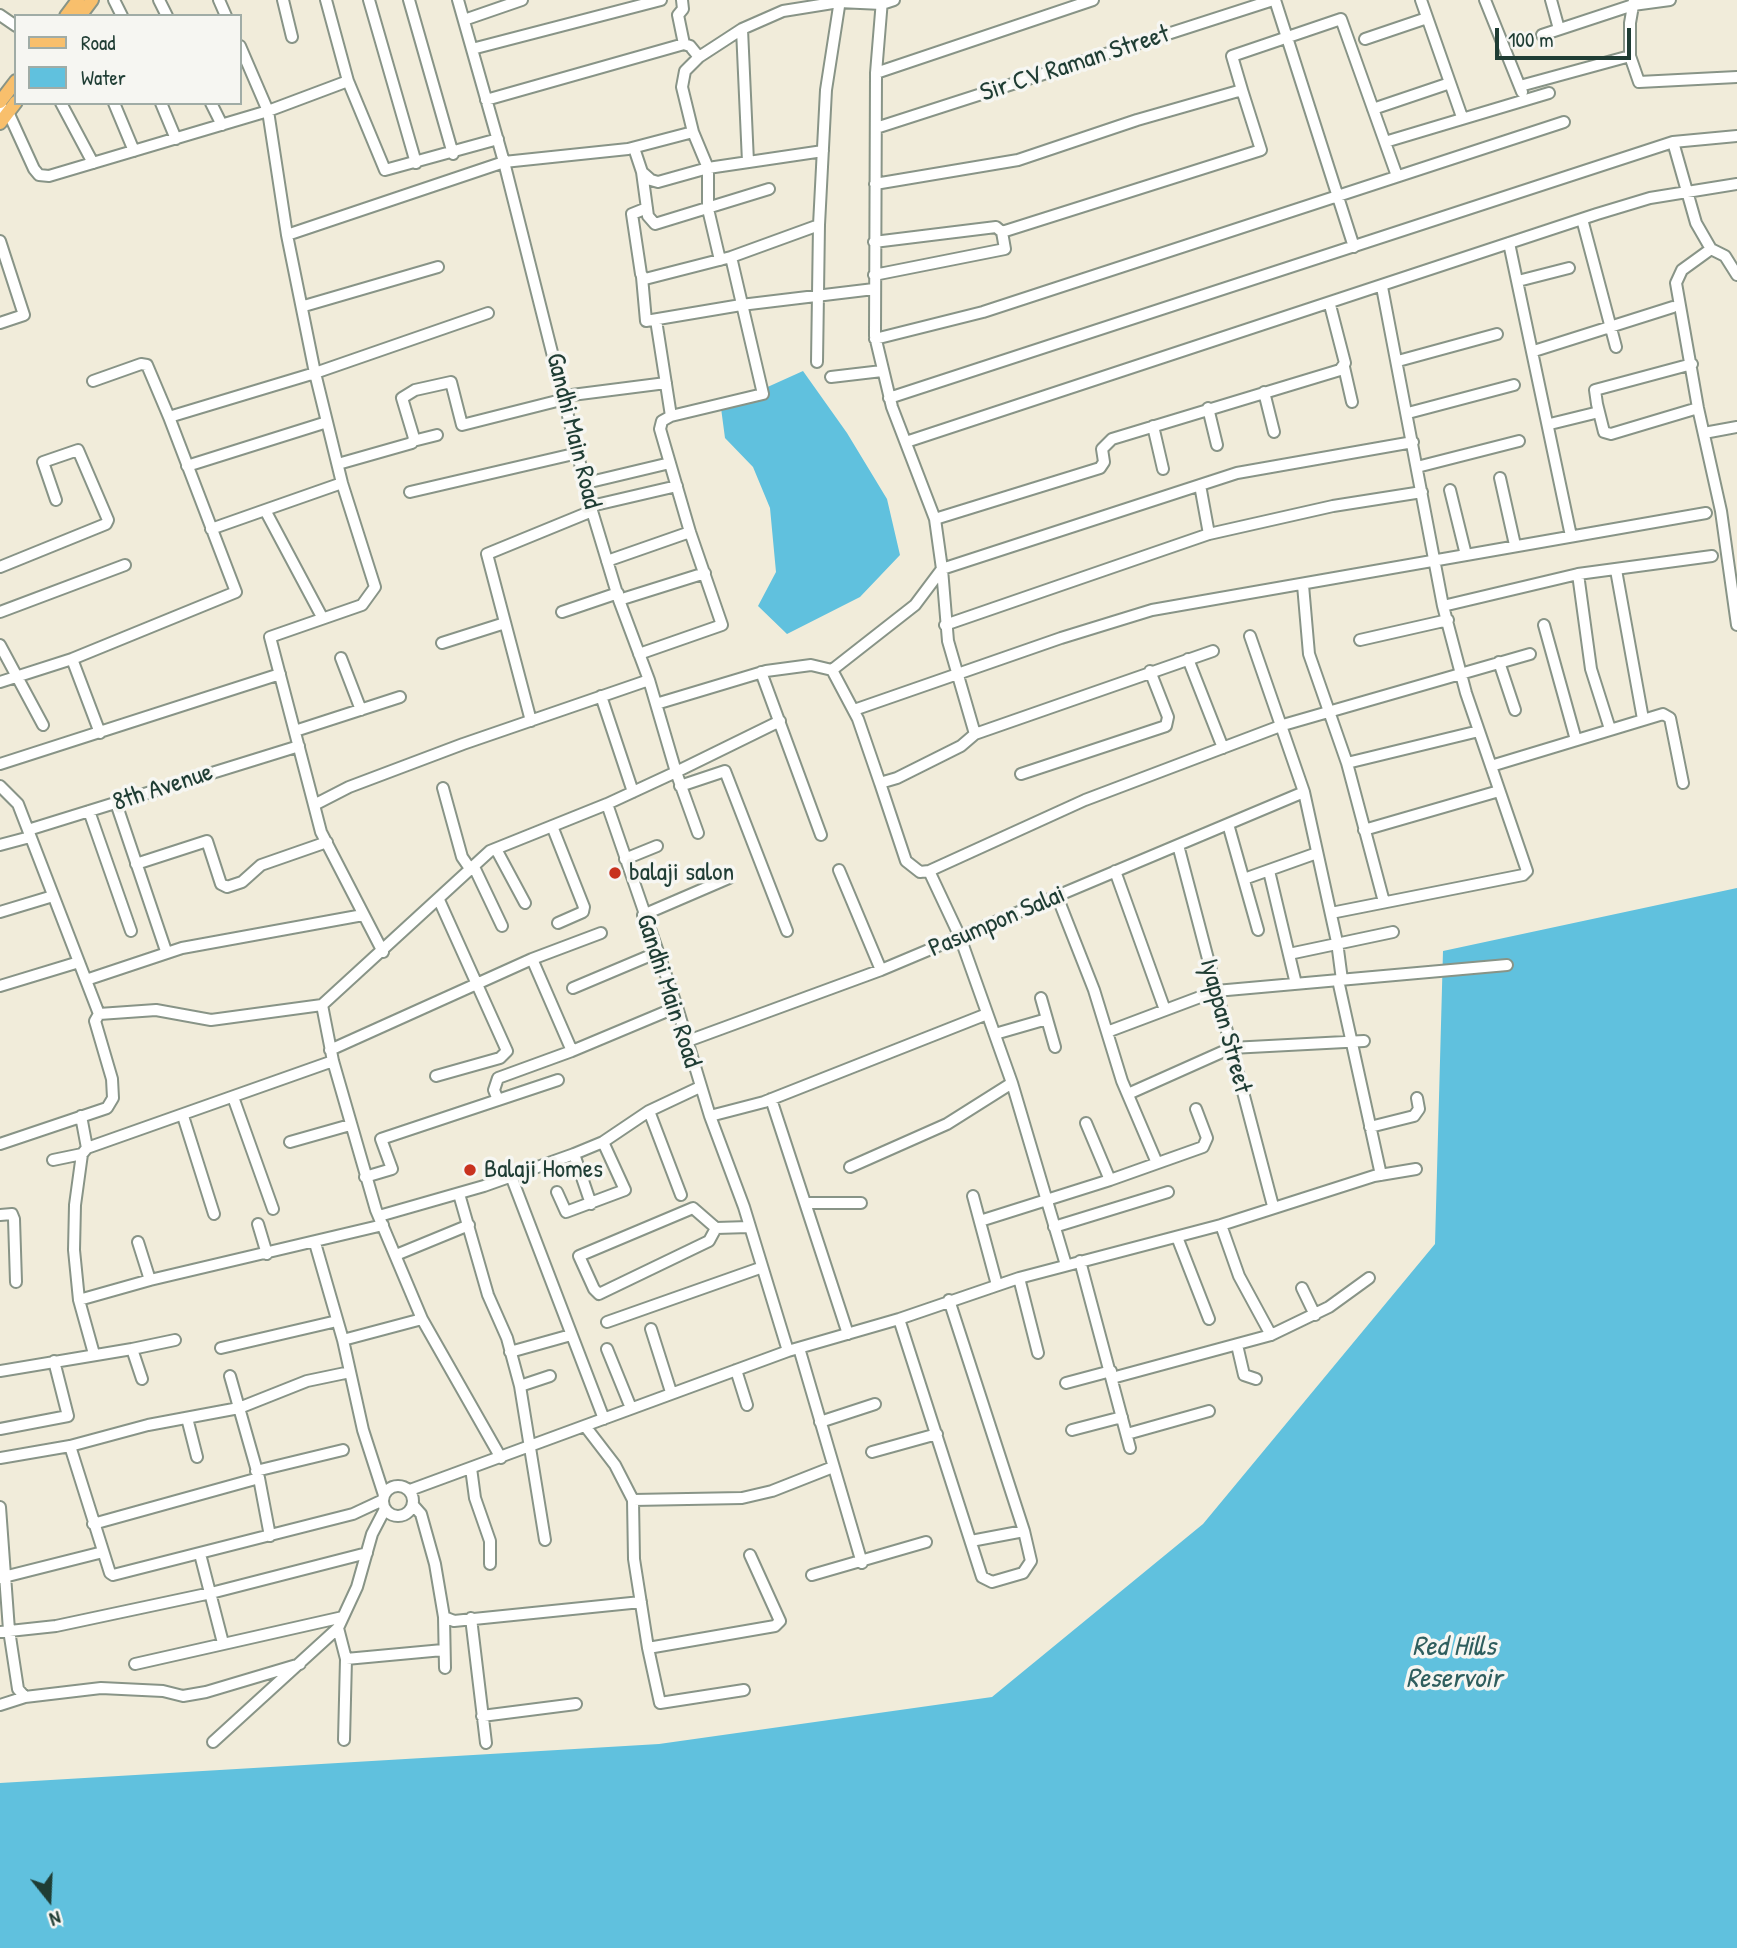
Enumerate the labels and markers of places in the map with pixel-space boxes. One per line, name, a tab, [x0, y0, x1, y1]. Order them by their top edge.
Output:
place label: balaji salon	[629, 857, 734, 889]
marker: balaji salon	[607, 865, 623, 881]
place label: Balaji Homes	[484, 1154, 603, 1186]
marker: Balaji Homes	[462, 1162, 478, 1178]

